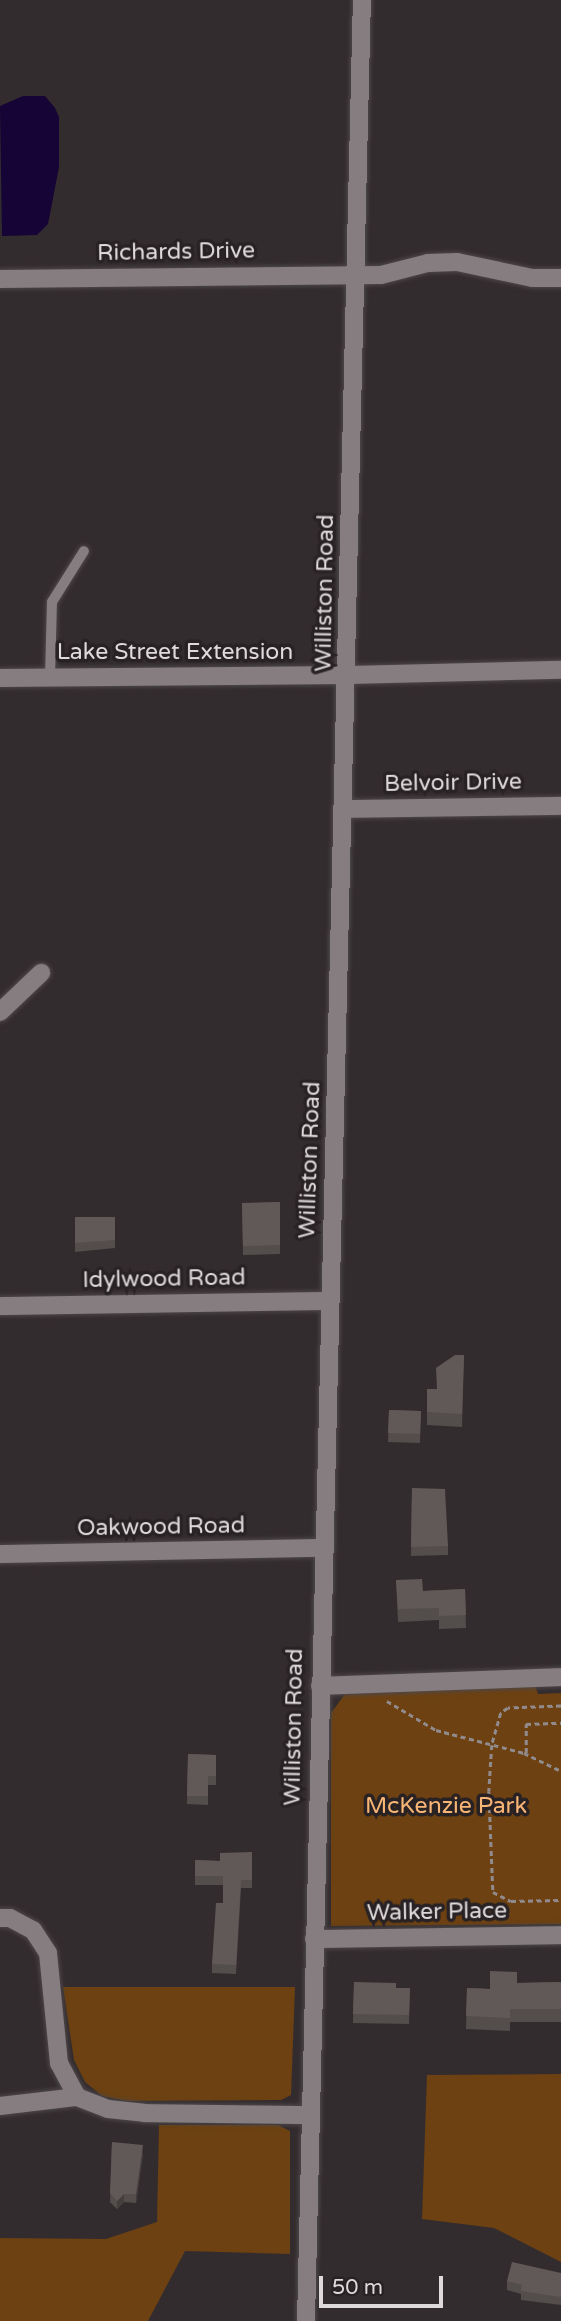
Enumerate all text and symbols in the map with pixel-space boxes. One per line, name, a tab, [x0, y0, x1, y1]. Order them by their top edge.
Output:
street label: Richards Drive	[97, 237, 255, 267]
street label: Williston Road	[310, 514, 340, 672]
street label: Lake Street Extension	[57, 638, 293, 666]
street label: Belvoir Drive	[384, 768, 522, 798]
street label: Williston Road	[293, 1081, 327, 1239]
street label: Idylwood Road	[82, 1264, 246, 1294]
street label: Oakwood Road	[77, 1512, 245, 1542]
street label: Williston Road	[279, 1648, 309, 1806]
park label: McKenzie Park	[365, 1792, 527, 1820]
street label: Walker Place	[367, 1897, 507, 1927]
scale bar	[323, 2262, 447, 2306]
text: 50 m	[332, 2275, 383, 2300]

